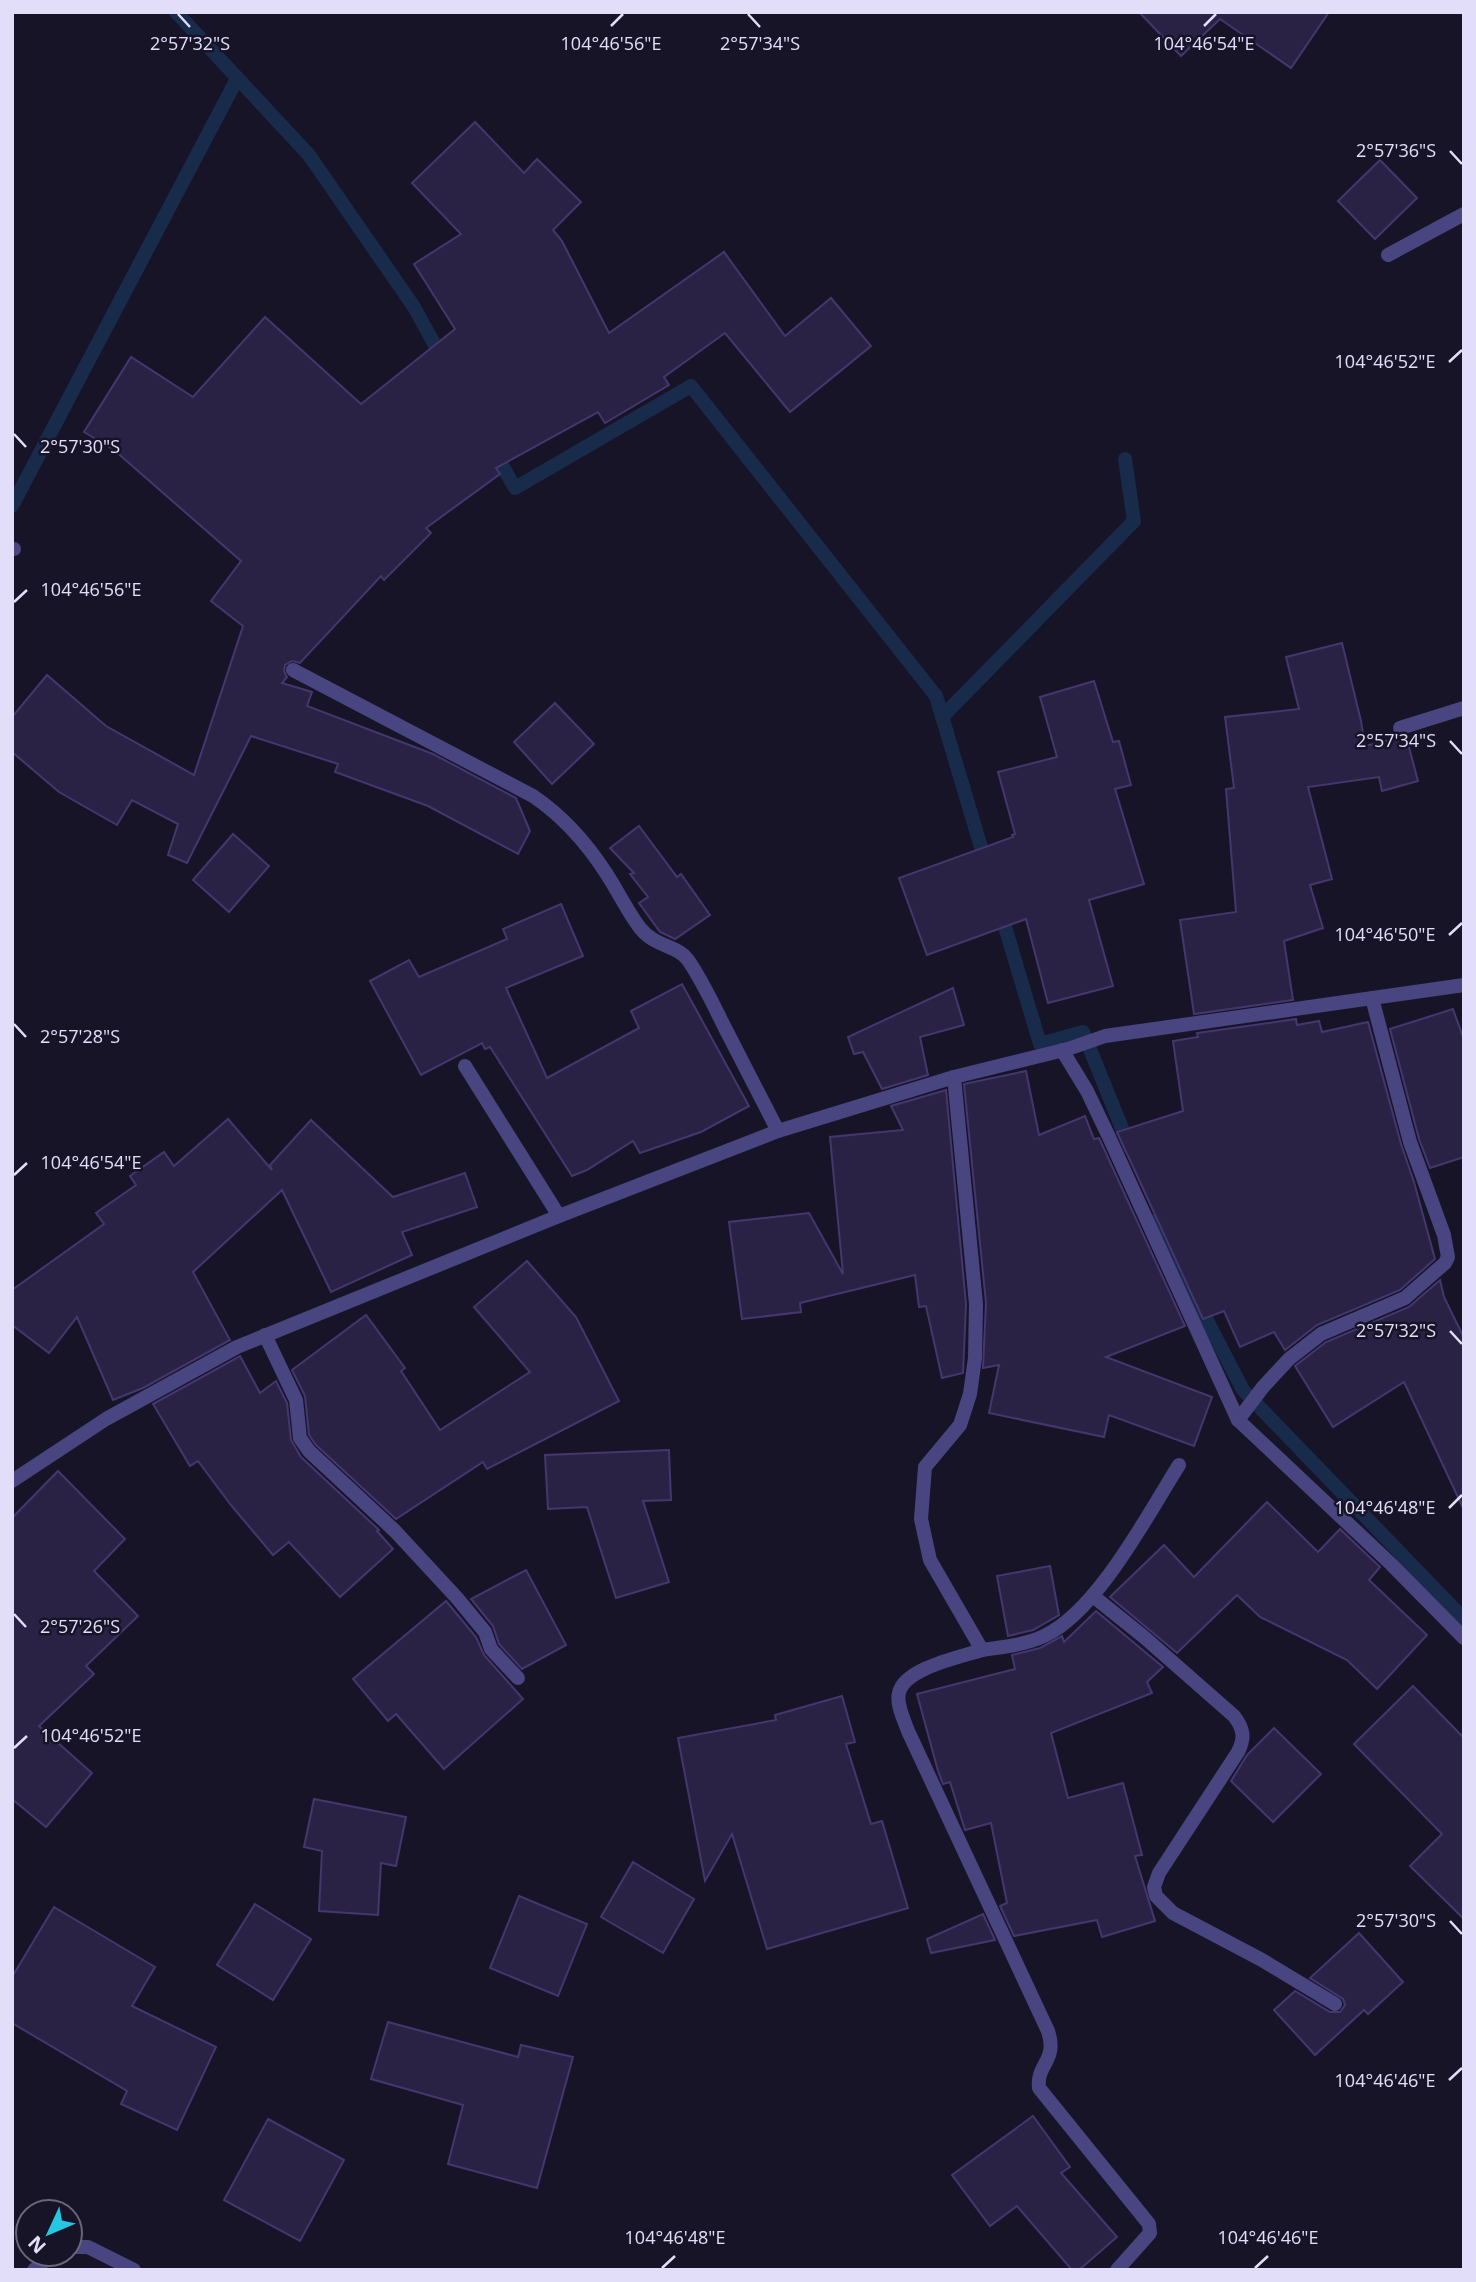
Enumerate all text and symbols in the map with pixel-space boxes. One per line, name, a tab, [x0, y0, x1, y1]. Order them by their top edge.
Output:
text: 2°57'32"S	[150, 31, 230, 55]
text: 104°46'56"E	[561, 31, 661, 55]
text: 2°57'34"S	[720, 31, 800, 55]
text: 104°46'54"E	[1154, 31, 1254, 55]
text: 2°57'36"S	[1356, 138, 1436, 162]
text: 104°46'52"E	[1335, 349, 1435, 373]
text: 2°57'30"S	[40, 434, 120, 458]
text: 104°46'56"E	[41, 577, 141, 601]
text: 2°57'34"S	[1356, 728, 1436, 752]
text: 104°46'50"E	[1335, 922, 1435, 946]
text: 2°57'28"S	[40, 1024, 120, 1048]
text: 104°46'54"E	[41, 1150, 141, 1174]
text: 2°57'32"S	[1356, 1318, 1436, 1342]
text: 104°46'48"E	[1335, 1495, 1435, 1519]
text: 2°57'26"S	[40, 1614, 120, 1638]
text: 104°46'52"E	[41, 1723, 141, 1747]
text: 2°57'30"S	[1356, 1908, 1436, 1932]
text: 104°46'46"E	[1335, 2068, 1435, 2092]
north arrow	[14, 2198, 84, 2268]
text: 104°46'48"E	[625, 2225, 725, 2249]
text: 104°46'46"E	[1218, 2225, 1318, 2249]
text: N	[22, 2230, 51, 2259]

